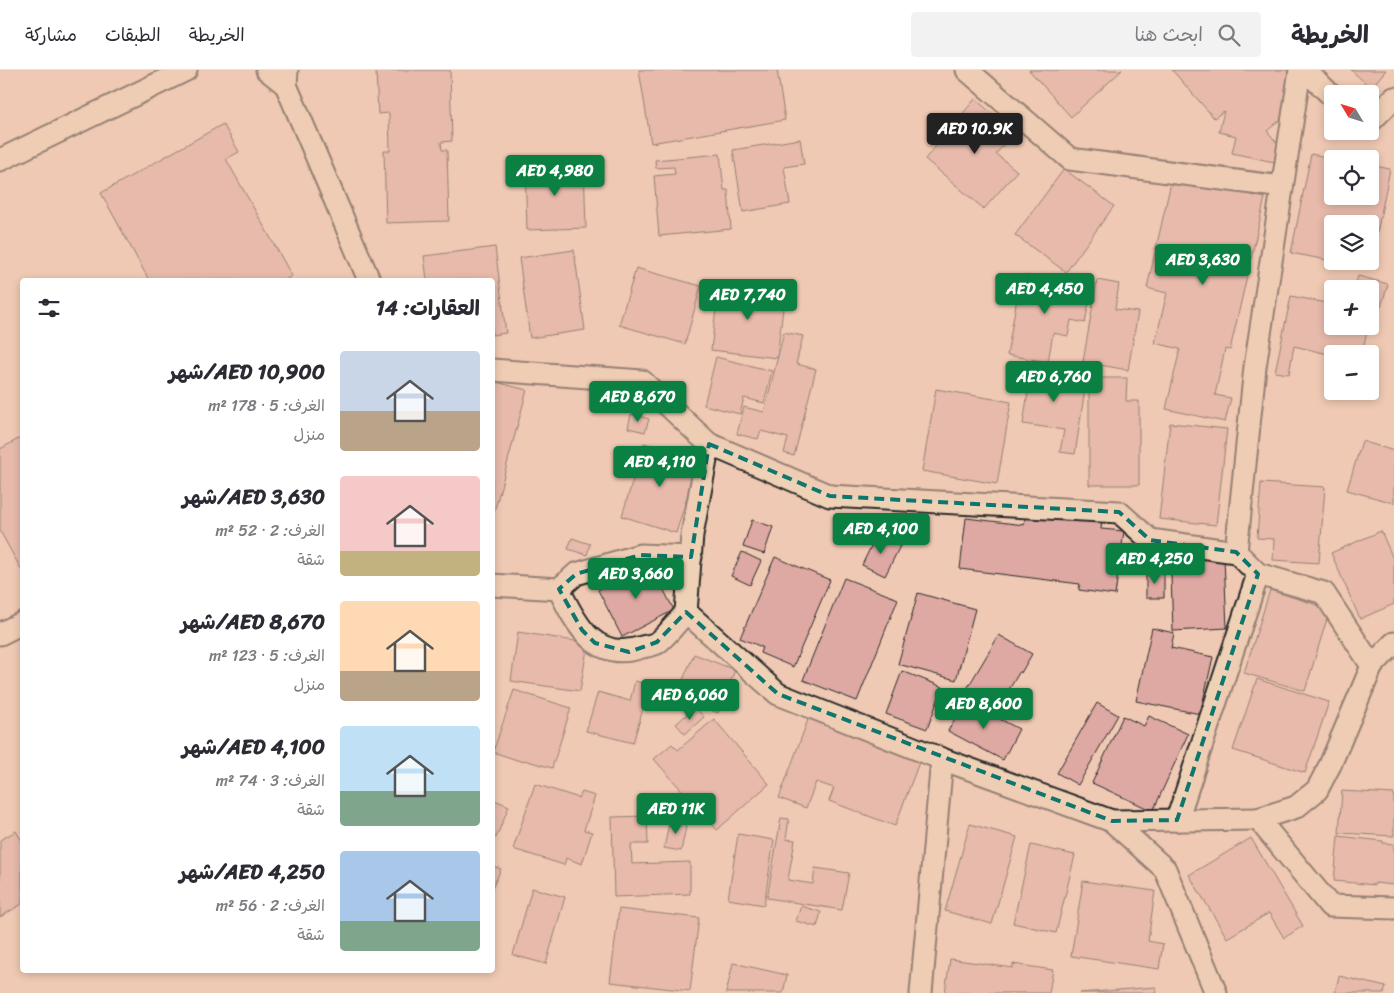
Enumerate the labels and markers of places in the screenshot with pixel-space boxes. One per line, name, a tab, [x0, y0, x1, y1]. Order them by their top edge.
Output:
pin: AED 10.9K	[918, 112, 1032, 155]
pin: AED 4,980	[498, 154, 612, 197]
pin: AED 3,630	[1146, 244, 1260, 286]
pin: AED 4,450	[988, 272, 1102, 315]
pin: AED 7,740	[691, 278, 805, 321]
pin: AED 6,760	[997, 360, 1111, 403]
pin: AED 8,670	[581, 380, 695, 423]
pin: AED 4,110	[603, 446, 717, 488]
pin: AED 4,100	[824, 512, 938, 555]
pin: AED 4,250	[1098, 542, 1212, 585]
pin: AED 3,660	[579, 558, 693, 600]
pin: AED 6,060	[633, 678, 747, 721]
pin: AED 8,600	[927, 688, 1041, 730]
pin: AED 11K	[630, 792, 722, 835]

